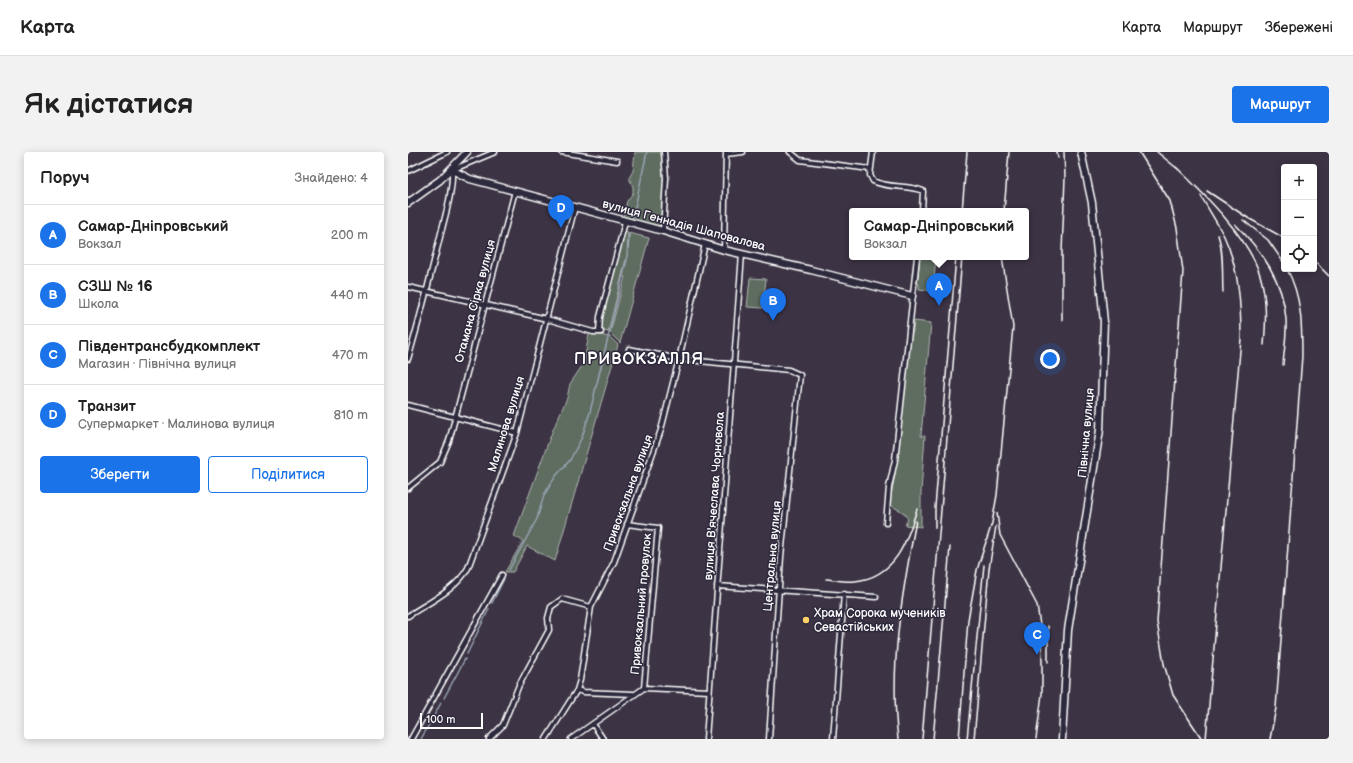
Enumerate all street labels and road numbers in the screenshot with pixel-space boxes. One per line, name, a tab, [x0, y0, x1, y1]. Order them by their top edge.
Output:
street label: вулиця Геннадія Шаповалова	[601, 196, 767, 254]
street label: Отамана Сірка вулиця	[452, 238, 499, 364]
street label: Малинова вулиця	[485, 374, 528, 474]
street label: Північна вулиця	[1075, 387, 1098, 479]
street label: вулиця В'ячеслава Чорновола	[701, 411, 728, 581]
street label: Привокзальна вулиця	[600, 432, 657, 554]
street label: Центральна вулиця	[760, 500, 785, 612]
street label: Привокзальний провулок	[628, 532, 655, 675]

